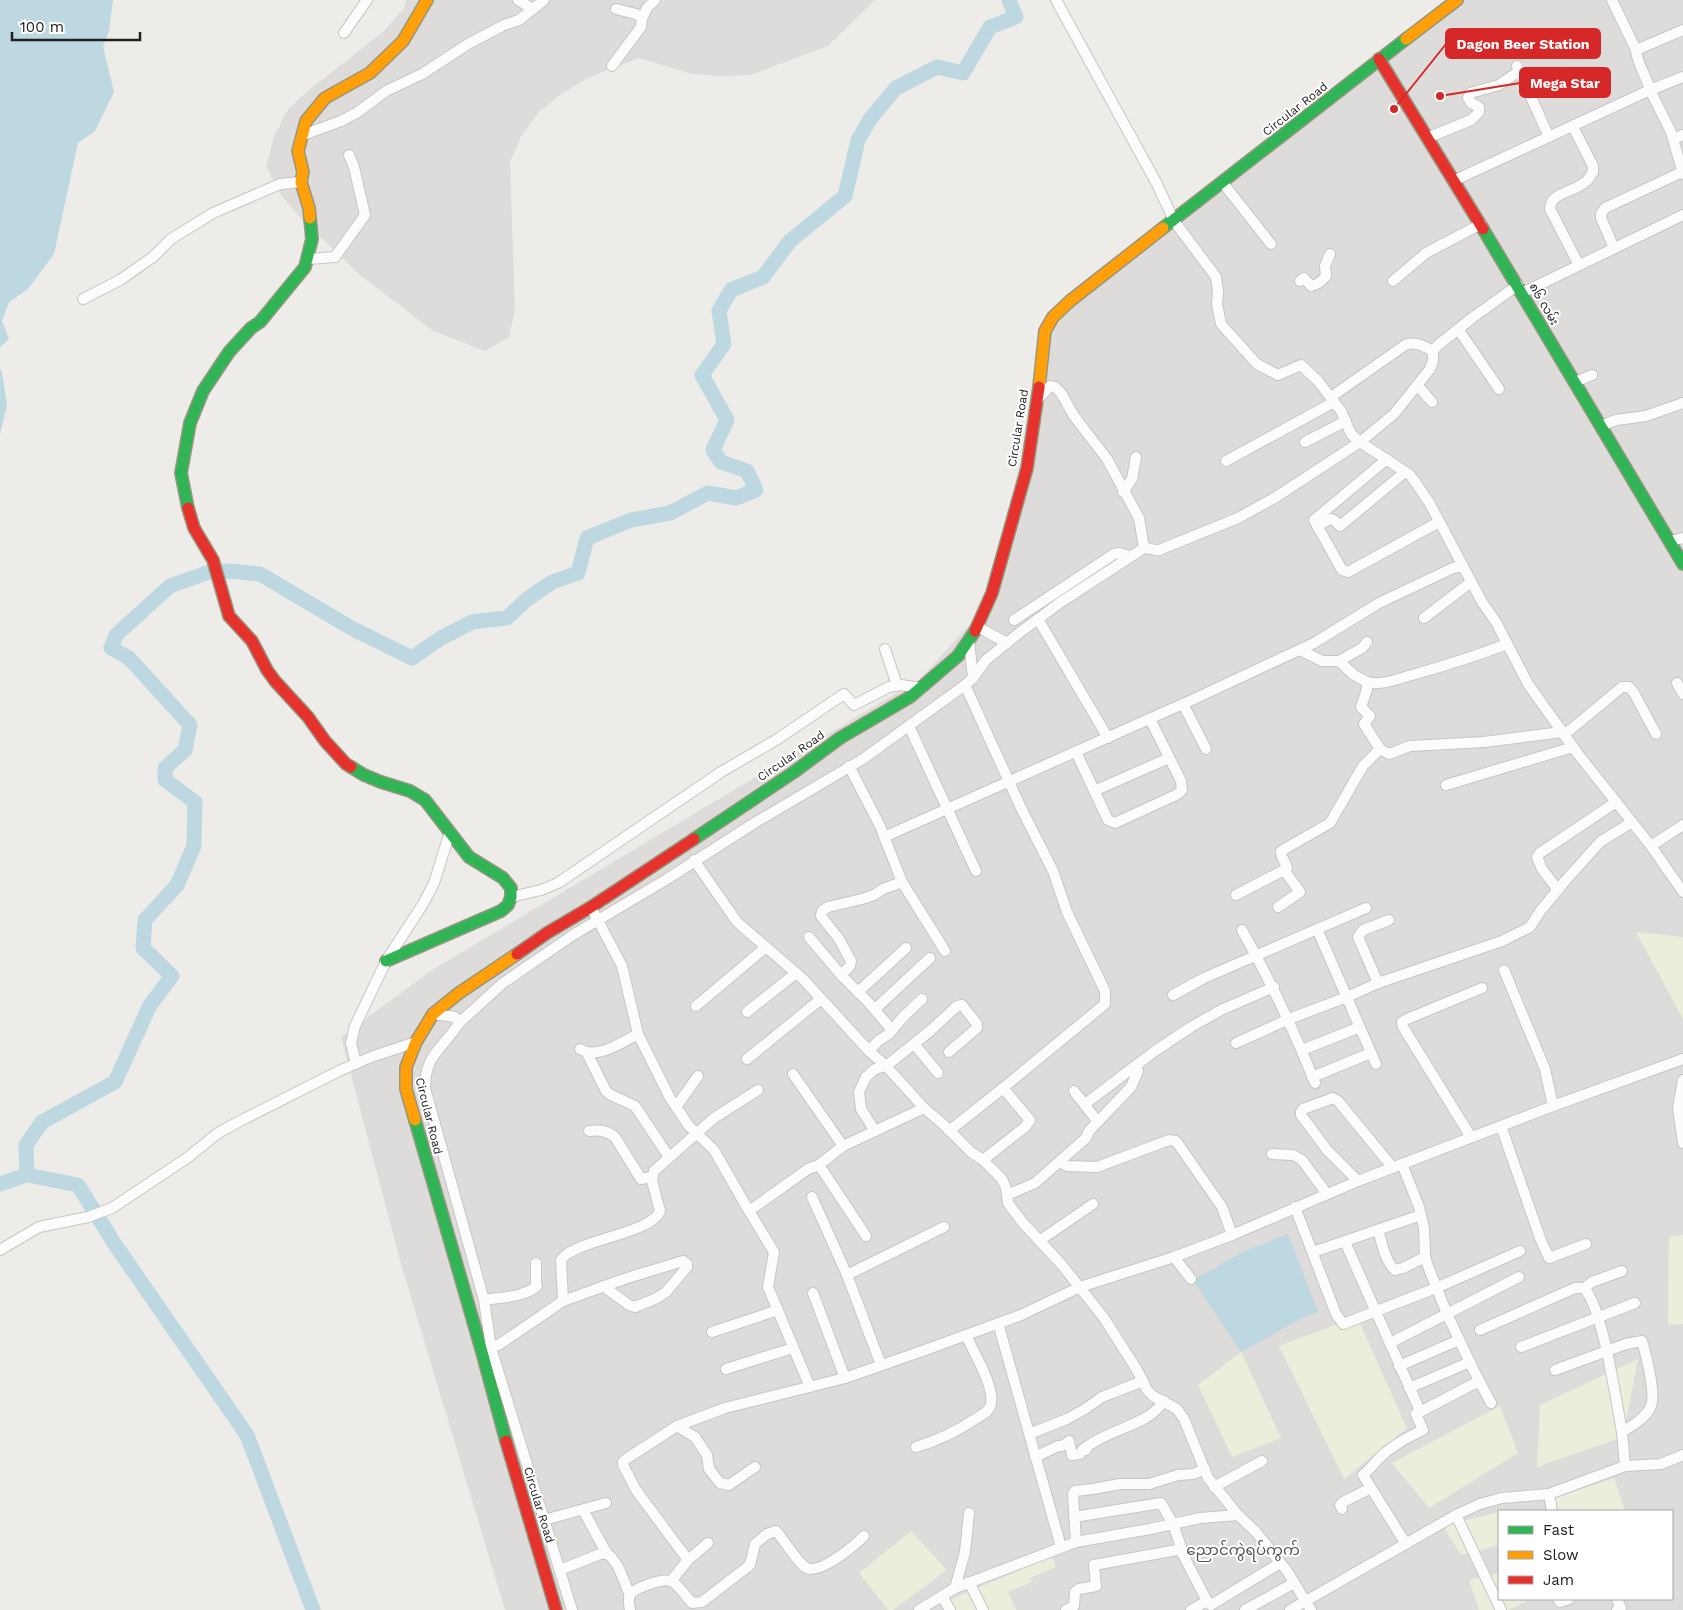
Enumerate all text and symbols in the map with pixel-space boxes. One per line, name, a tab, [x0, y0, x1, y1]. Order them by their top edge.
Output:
scale bar	[12, 10, 140, 42]
text: 100 m	[20, 18, 64, 36]
callout: Dagon Beer Station	[1446, 29, 1600, 58]
text: Dagon Beer Station	[1456, 36, 1590, 52]
callout: Mega Star	[1520, 68, 1610, 97]
text: Mega Star	[1530, 75, 1600, 91]
street label: Circular Road	[1260, 79, 1330, 139]
street label: ၈၆ လမ်း	[1526, 279, 1563, 328]
street label: Circular Road	[1005, 388, 1031, 468]
street label: Circular Road	[755, 728, 827, 784]
street label: Circular Road	[413, 1076, 445, 1156]
street label: Circular Road	[521, 1465, 557, 1545]
legend	[1498, 1510, 1673, 1600]
text: Fast	[1543, 1521, 1575, 1539]
district label: ညောင်ကွဲရပ်ကွက်	[1186, 1540, 1300, 1562]
text: Slow	[1543, 1546, 1579, 1564]
text: Jam	[1543, 1571, 1574, 1589]

